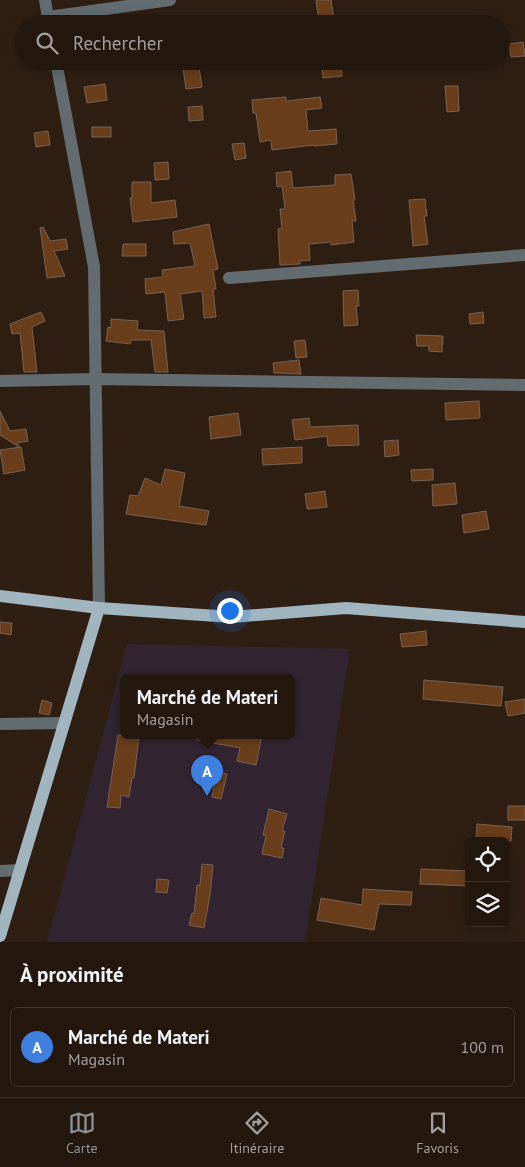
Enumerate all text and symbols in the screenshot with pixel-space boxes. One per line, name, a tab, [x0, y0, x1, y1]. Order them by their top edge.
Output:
search box	[15, 15, 510, 70]
icon: search	[33, 29, 61, 57]
text: Rechercher	[73, 31, 163, 55]
your location	[217, 598, 243, 624]
popup	[120, 674, 295, 739]
text: Marché de Materi	[137, 685, 278, 709]
text: Magasin	[137, 709, 194, 729]
pin: A	[191, 755, 223, 796]
map controls	[465, 837, 510, 927]
button: locate	[465, 837, 510, 882]
button: layers	[465, 882, 510, 927]
text: À proximité	[20, 961, 124, 988]
text: Marché de Materi	[68, 1025, 210, 1049]
text: A	[32, 1037, 42, 1057]
text: 100 m	[461, 1037, 504, 1057]
text: Magasin	[68, 1049, 125, 1069]
tab: Carte	[66, 1109, 98, 1157]
tab: Itinéraire	[230, 1109, 284, 1157]
tab: Favoris	[416, 1109, 459, 1157]

